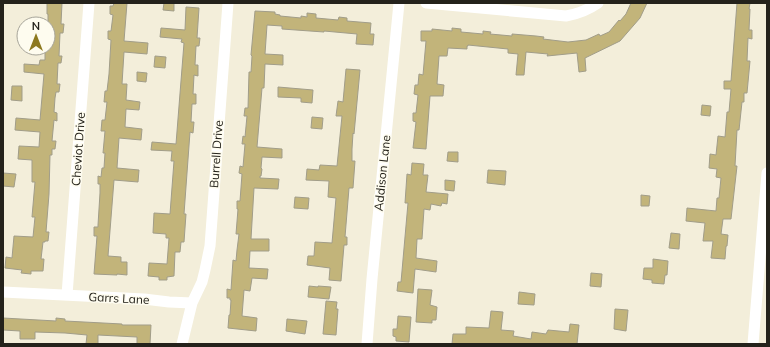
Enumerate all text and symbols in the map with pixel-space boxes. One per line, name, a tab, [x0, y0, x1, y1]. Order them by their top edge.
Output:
north arrow	[16, 16, 56, 56]
text: N	[32, 19, 40, 33]
street label: Cheviot Drive	[68, 112, 88, 186]
street label: Burrell Drive	[206, 120, 226, 188]
street label: Addison Lane	[371, 134, 393, 212]
street label: Garrs Lane	[88, 289, 150, 307]

